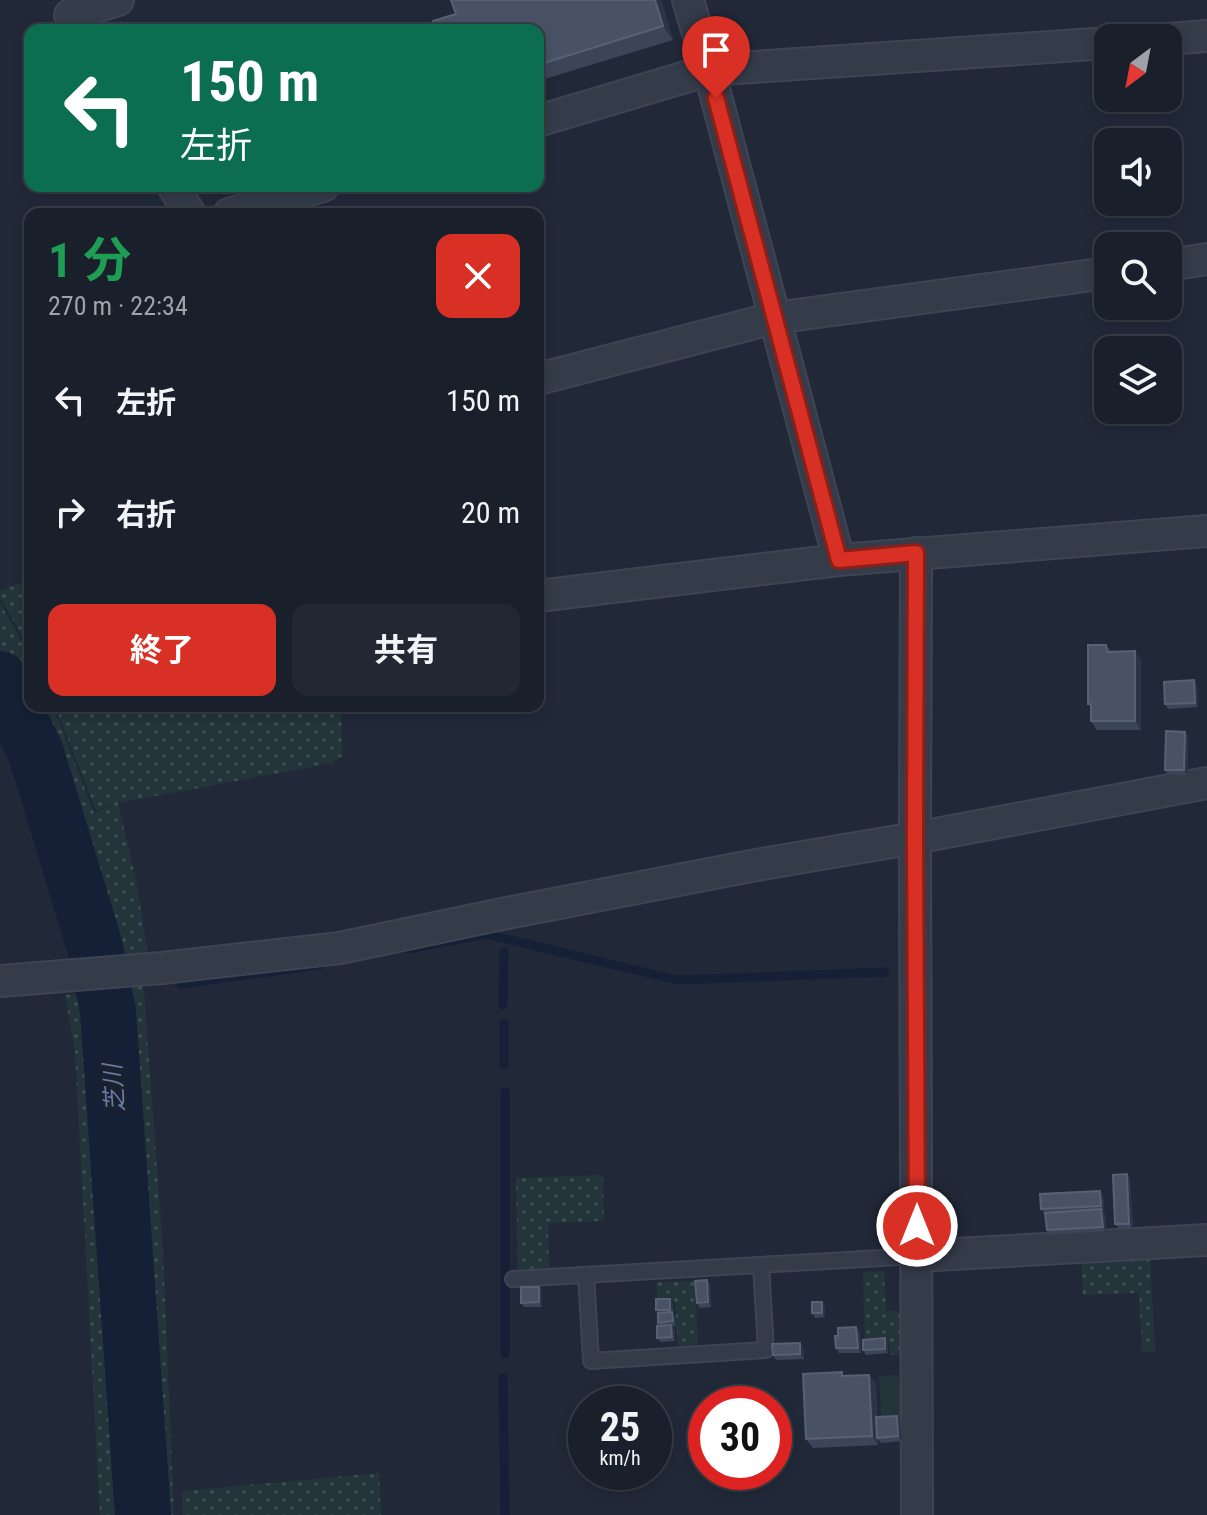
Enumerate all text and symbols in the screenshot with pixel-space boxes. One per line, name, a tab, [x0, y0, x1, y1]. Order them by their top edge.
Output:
pin	[682, 16, 750, 98]
north arrow	[1094, 24, 1182, 112]
map controls	[1094, 24, 1182, 424]
icon: arrive	[694, 28, 738, 72]
text: 150 m	[180, 49, 319, 115]
icon: left	[48, 56, 152, 160]
text: 左折	[180, 125, 252, 167]
button: sound	[1094, 128, 1182, 216]
text: 1 分	[48, 232, 131, 289]
button: search	[1094, 232, 1182, 320]
button: close	[436, 234, 520, 318]
text: 270 m · 22:34	[48, 291, 188, 321]
button: layers	[1094, 336, 1182, 424]
icon: left	[48, 378, 92, 422]
text: 150 m	[446, 383, 520, 418]
text: 左折	[116, 385, 176, 420]
icon: right	[48, 490, 92, 534]
text: 20 m	[461, 495, 520, 530]
text: 右折	[116, 497, 176, 532]
button: 終了	[48, 604, 276, 696]
button: 共有	[292, 604, 520, 696]
water label: 芝川	[98, 1060, 130, 1113]
position arrow	[875, 1184, 959, 1268]
speed limit sign: 30	[688, 1386, 792, 1490]
text: 25	[600, 1404, 640, 1451]
text: km/h	[599, 1446, 641, 1470]

